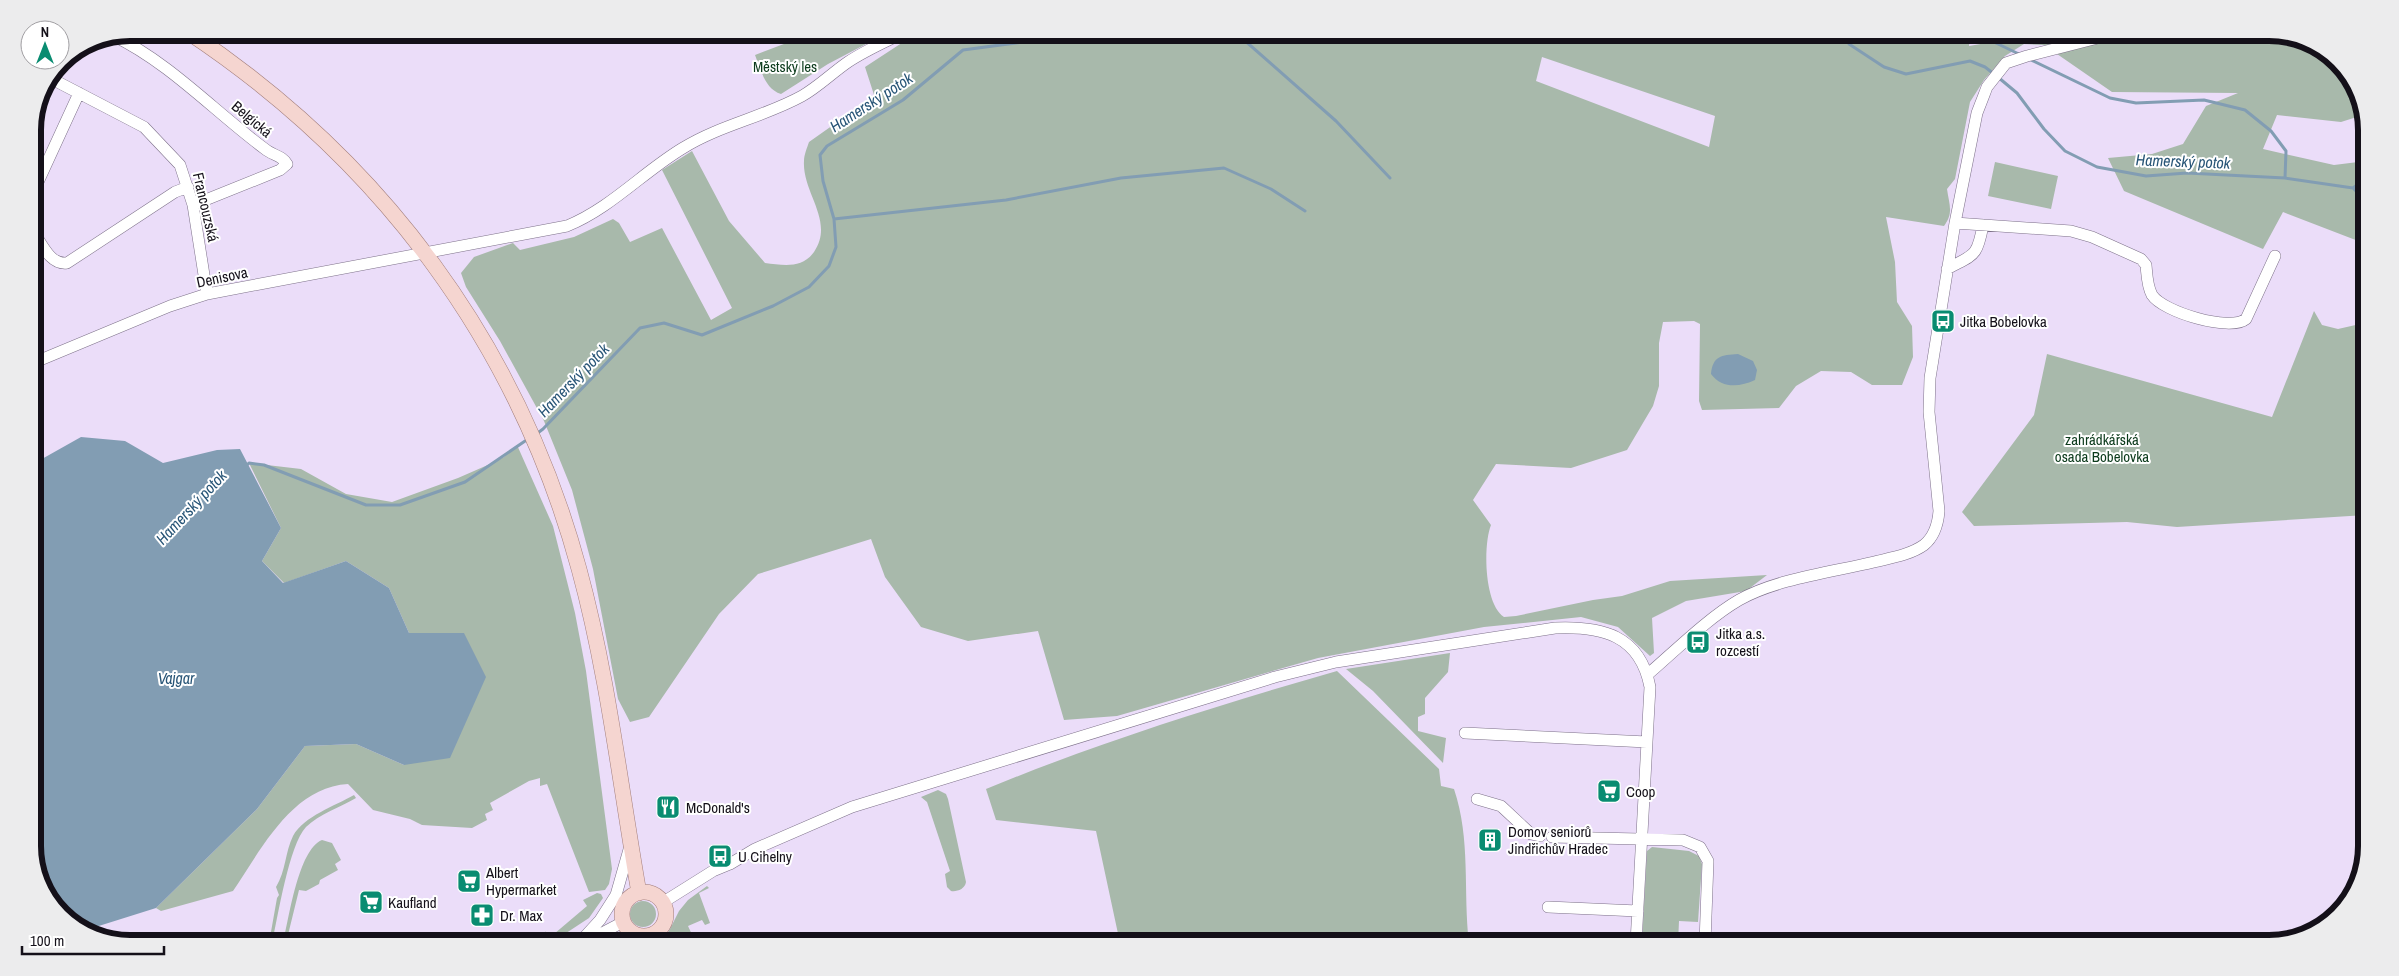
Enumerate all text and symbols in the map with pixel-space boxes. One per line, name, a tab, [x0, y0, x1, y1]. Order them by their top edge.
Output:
north arrow	[20, 20, 70, 70]
text: N	[41, 23, 49, 41]
park label: Městský les	[753, 56, 817, 77]
water label: Hamerský potok	[825, 67, 917, 137]
street label: Belgická	[227, 96, 277, 142]
water label: Hamerský potok	[2135, 148, 2231, 174]
street label: Francouzská	[188, 170, 224, 244]
street label: Denisova	[194, 261, 250, 293]
bus stop icon: Jitka Bobelovka	[1930, 308, 1956, 334]
place label: Jitka Bobelovka	[1960, 311, 2047, 332]
water label: Hamerský potok	[532, 338, 614, 422]
park label: zahrádkářská osada Bobelovka	[2055, 429, 2149, 467]
water label: Hamerský potok	[151, 465, 232, 549]
place label: Jitka a.s. rozcestí	[1716, 623, 1765, 661]
bus stop icon: Jitka a.s. rozcestí	[1685, 629, 1711, 655]
water label: Vajgar	[158, 667, 195, 689]
supermarket icon: Coop	[1596, 778, 1622, 804]
place label: Coop	[1626, 781, 1656, 802]
restaurant icon: McDonald's	[655, 794, 681, 820]
place label: McDonald's	[686, 797, 750, 818]
place label: Domov seniorů Jindřichův Hradec	[1508, 821, 1608, 859]
building icon: Domov seniorů Jindřichův Hradec	[1477, 827, 1503, 853]
bus stop icon: U Cihelny	[707, 843, 733, 869]
place label: U Cihelny	[738, 846, 793, 867]
place label: Albert Hypermarket	[485, 862, 557, 900]
supermarket icon: Albert Hypermarket	[456, 868, 482, 894]
supermarket icon: Kaufland	[358, 889, 384, 915]
place label: Kaufland	[388, 892, 437, 913]
pharmacy icon: Dr. Max	[469, 902, 495, 928]
place label: Dr. Max	[500, 905, 543, 926]
scale bar	[22, 924, 165, 956]
text: 100 m	[30, 930, 64, 951]

